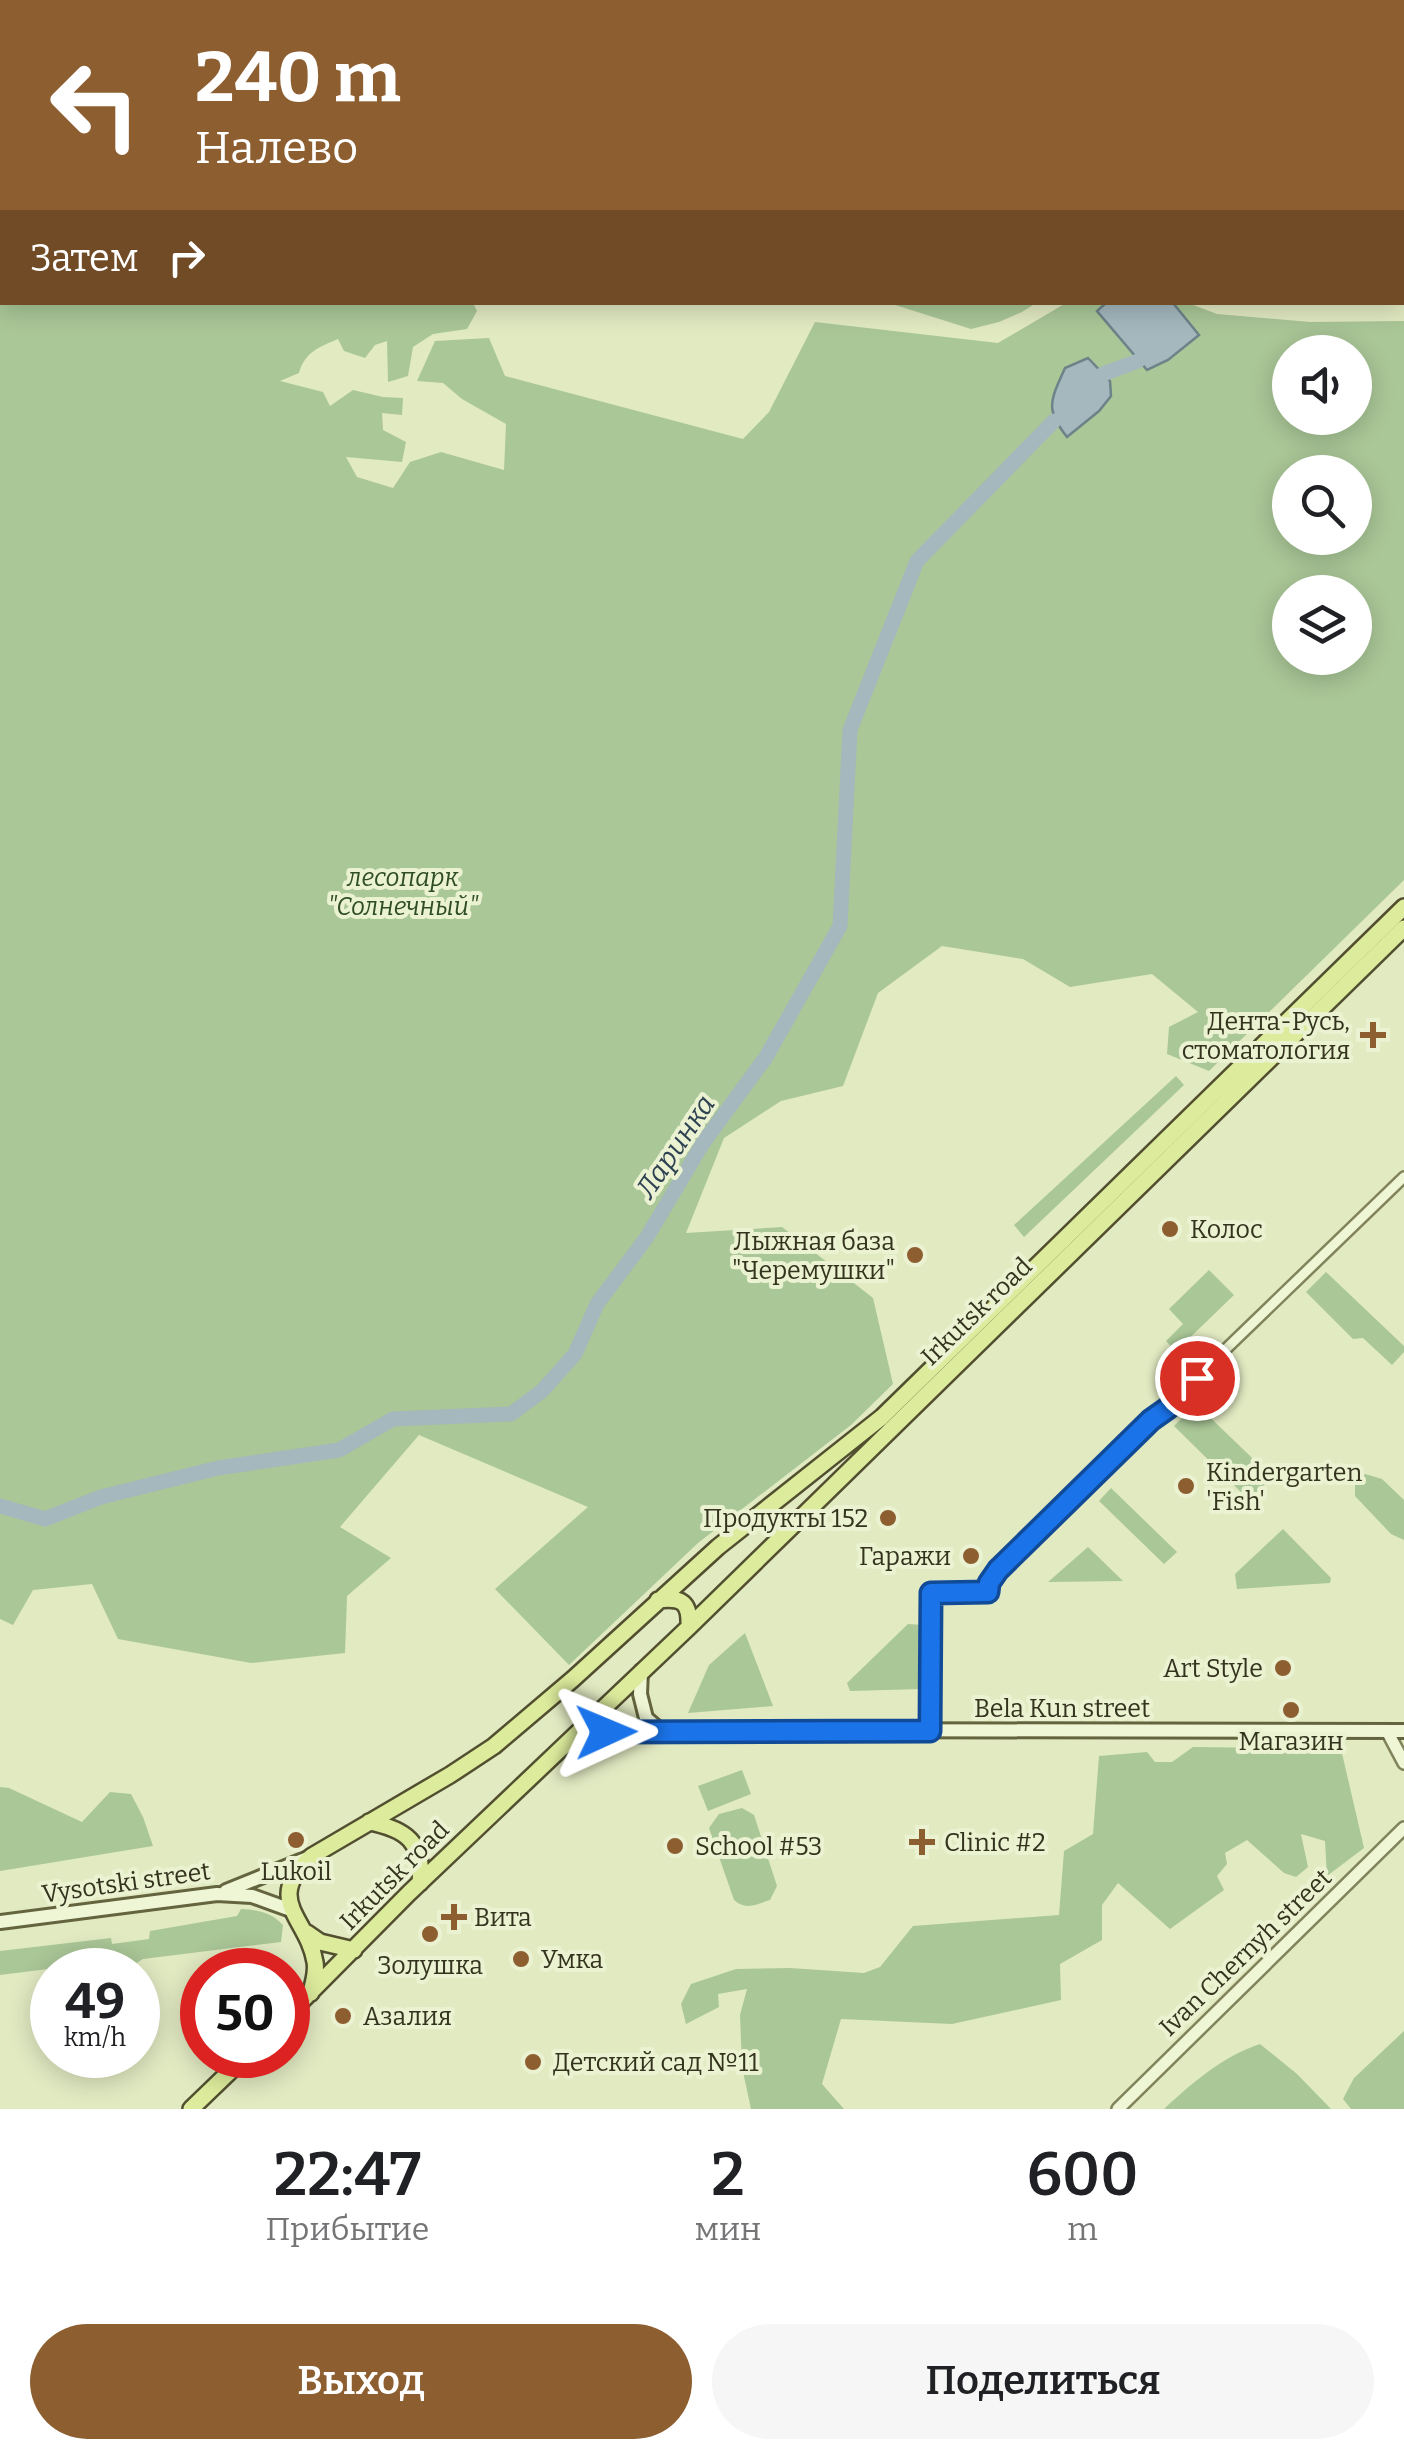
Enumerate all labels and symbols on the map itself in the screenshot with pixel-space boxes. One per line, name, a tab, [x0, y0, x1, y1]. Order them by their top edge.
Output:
park label: лесопарк "Солнечный"	[328, 863, 479, 922]
place label: Дента-Русь, стоматология	[1182, 1007, 1350, 1066]
marker: Дента-Русь, стоматология	[1360, 1022, 1386, 1048]
water label: Ларинка	[628, 1089, 722, 1205]
place label: Колос	[1190, 1215, 1263, 1245]
marker: Колос	[1159, 1218, 1181, 1240]
place label: Лыжная база "Черемушки"	[732, 1227, 895, 1286]
marker: Лыжная база "Черемушки"	[904, 1244, 926, 1266]
street label: Irkutsk road	[915, 1251, 1038, 1372]
pin	[1155, 1336, 1240, 1421]
place label: Kindergarten 'Fish'	[1206, 1458, 1362, 1517]
marker: Kindergarten 'Fish'	[1175, 1475, 1197, 1497]
place label: Продукты 152	[703, 1504, 868, 1534]
marker: Продукты 152	[877, 1507, 899, 1529]
place label: Гаражи	[859, 1542, 951, 1572]
marker: Гаражи	[960, 1545, 982, 1567]
place label: Art Style	[1163, 1654, 1263, 1684]
marker: Art Style	[1272, 1657, 1294, 1679]
position arrow	[554, 1680, 658, 1784]
street label: Bela Kun street	[974, 1694, 1150, 1724]
marker: Магазин	[1280, 1699, 1302, 1721]
place label: Магазин	[1238, 1727, 1344, 1757]
street label: Irkutsk road	[334, 1815, 456, 1937]
place label: Clinic #2	[944, 1828, 1045, 1858]
marker: Lukoil	[285, 1829, 307, 1851]
marker: Clinic #2	[909, 1829, 935, 1855]
place label: School #53	[695, 1832, 822, 1862]
marker: School #53	[664, 1835, 686, 1857]
street label: Vysotski street	[40, 1856, 212, 1910]
place label: Lukoil	[260, 1857, 332, 1887]
street label: Ivan Chernyh street	[1154, 1863, 1338, 2042]
place label: Вита	[474, 1903, 532, 1933]
marker: Вита	[443, 1906, 465, 1928]
marker: Золушка	[419, 1923, 441, 1945]
place label: Умка	[541, 1945, 604, 1975]
speed limit sign: 50	[180, 1948, 310, 2078]
marker: Умка	[510, 1948, 532, 1970]
place label: Золушка	[377, 1951, 483, 1981]
place label: Азалия	[363, 2002, 452, 2032]
marker: Азалия	[332, 2005, 354, 2027]
place label: Детский сад №11	[553, 2048, 759, 2078]
marker: Детский сад №11	[522, 2051, 544, 2073]

